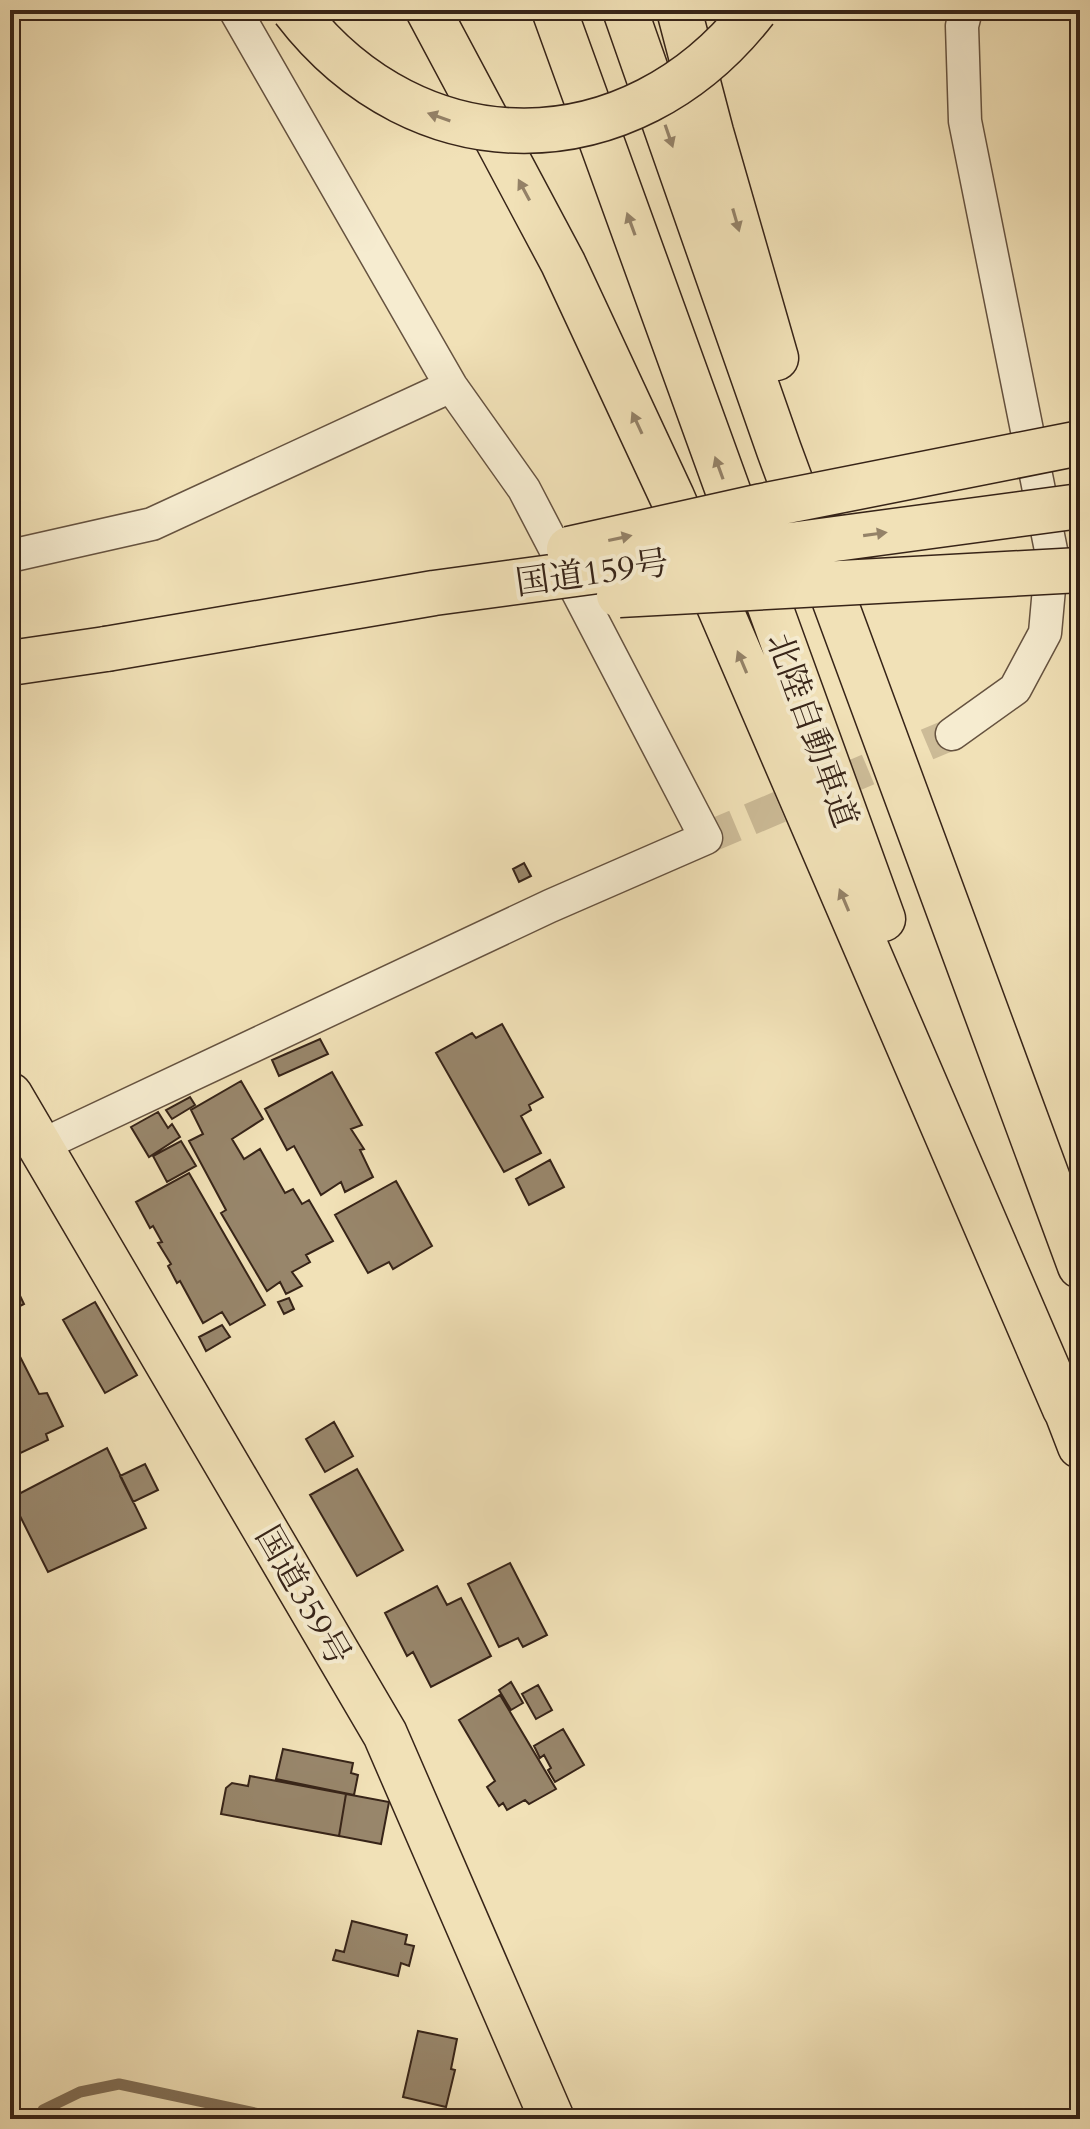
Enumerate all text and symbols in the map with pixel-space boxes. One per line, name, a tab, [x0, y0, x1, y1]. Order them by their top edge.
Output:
one-way arrow	[427, 110, 451, 122]
one-way arrow	[664, 125, 676, 149]
one-way arrow	[517, 178, 530, 201]
one-way arrow	[730, 209, 743, 233]
one-way arrow	[624, 211, 637, 235]
one-way arrow	[630, 412, 644, 435]
one-way arrow	[713, 456, 725, 480]
one-way arrow	[863, 527, 888, 540]
one-way arrow	[608, 531, 633, 544]
street label: 国道159号	[513, 539, 672, 607]
street label: 北陸自動車道	[756, 627, 869, 834]
one-way arrow	[735, 650, 748, 673]
one-way arrow	[838, 889, 851, 912]
street label: 国道359号	[245, 1517, 362, 1674]

